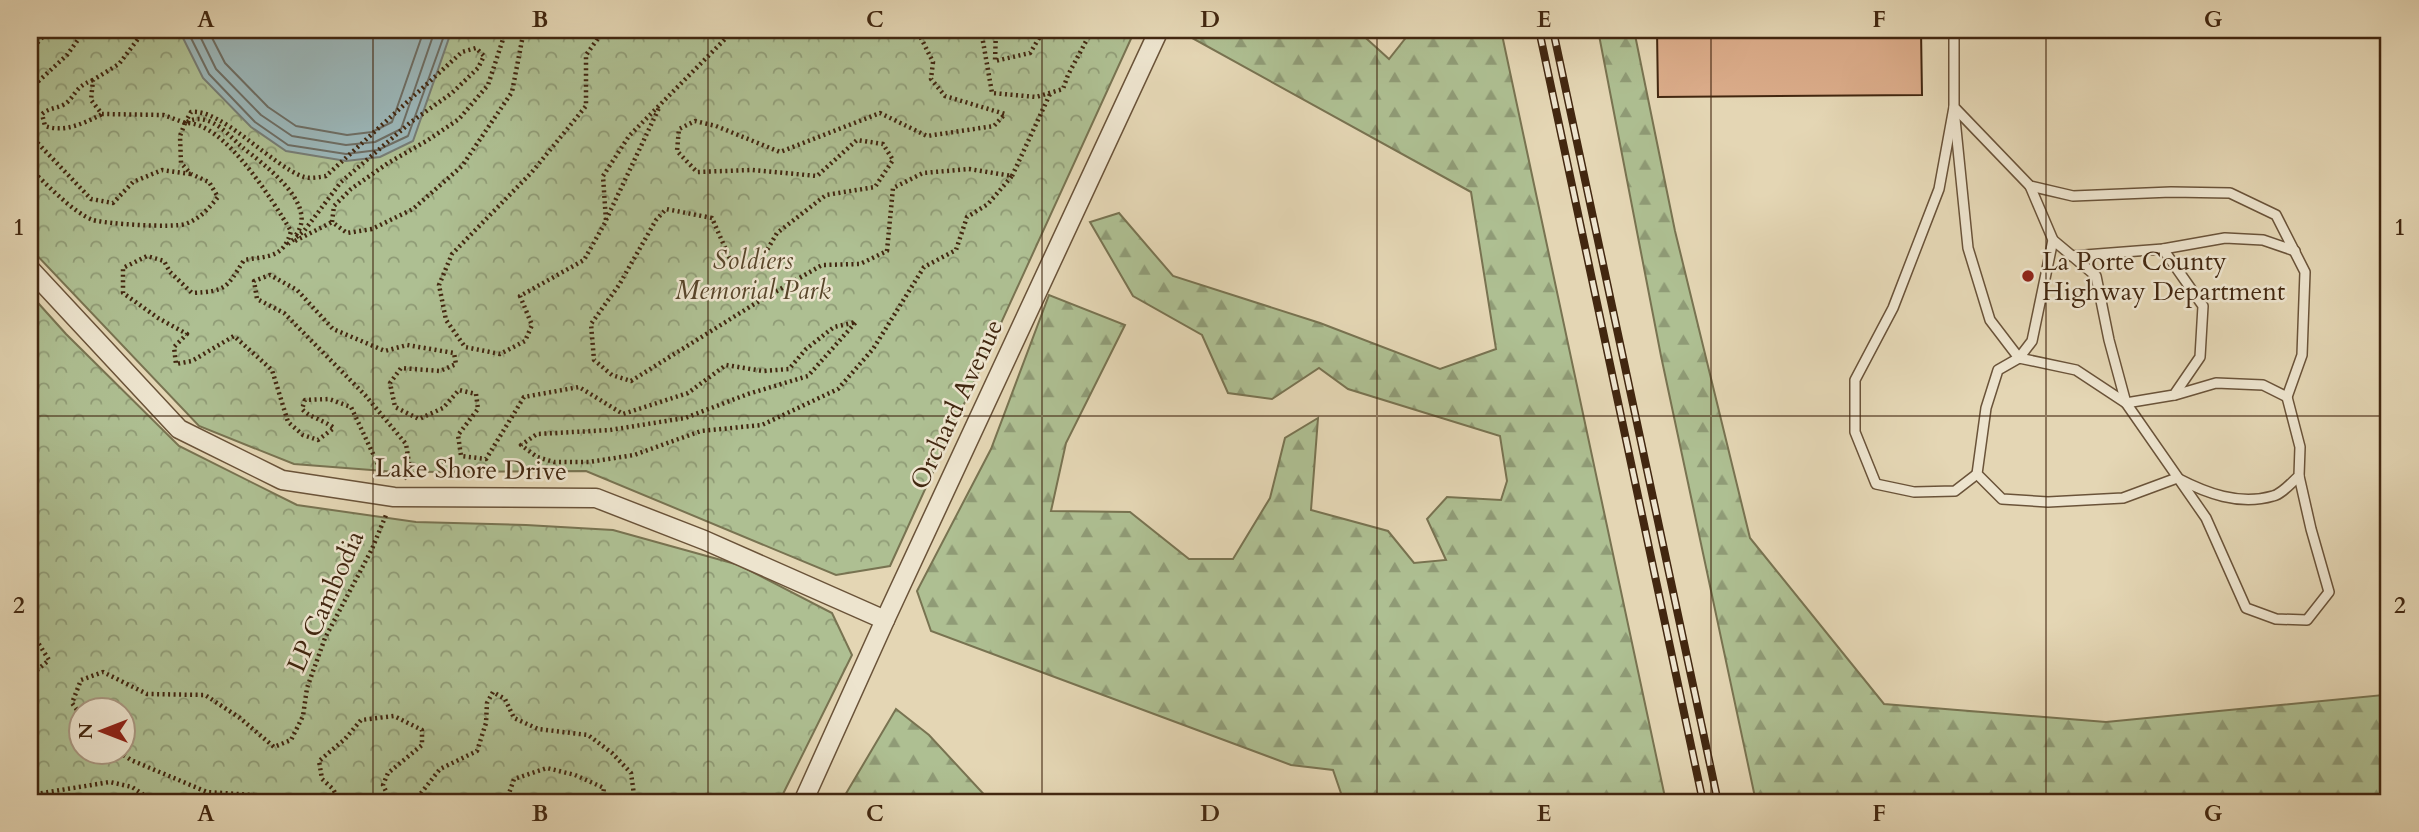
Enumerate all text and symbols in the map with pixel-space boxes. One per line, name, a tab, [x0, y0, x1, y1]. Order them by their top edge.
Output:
text: A	[197, 4, 215, 35]
text: B	[532, 4, 548, 35]
text: C	[866, 4, 884, 35]
text: D	[1200, 4, 1220, 35]
text: E	[1537, 4, 1551, 35]
text: F	[1872, 4, 1886, 35]
text: G	[2204, 4, 2223, 35]
text: 1	[13, 212, 25, 243]
text: 1	[2394, 212, 2406, 243]
park label: Soldiers Memorial Park	[675, 243, 831, 308]
place label: La Porte County Highway Department	[2042, 244, 2285, 309]
marker: La Porte County Highway Department	[2020, 268, 2036, 284]
street label: Orchard Avenue	[902, 313, 1011, 495]
street label: Lake Shore Drive	[375, 450, 567, 489]
street label: LP Cambodia	[279, 525, 372, 678]
text: 2	[13, 590, 25, 621]
text: 2	[2394, 590, 2406, 621]
north arrow	[66, 696, 136, 766]
text: N	[73, 722, 99, 739]
text: A	[197, 798, 215, 829]
text: B	[532, 798, 548, 829]
text: C	[866, 798, 884, 829]
text: D	[1200, 798, 1220, 829]
text: E	[1537, 798, 1551, 829]
text: F	[1872, 798, 1886, 829]
text: G	[2204, 798, 2223, 829]

